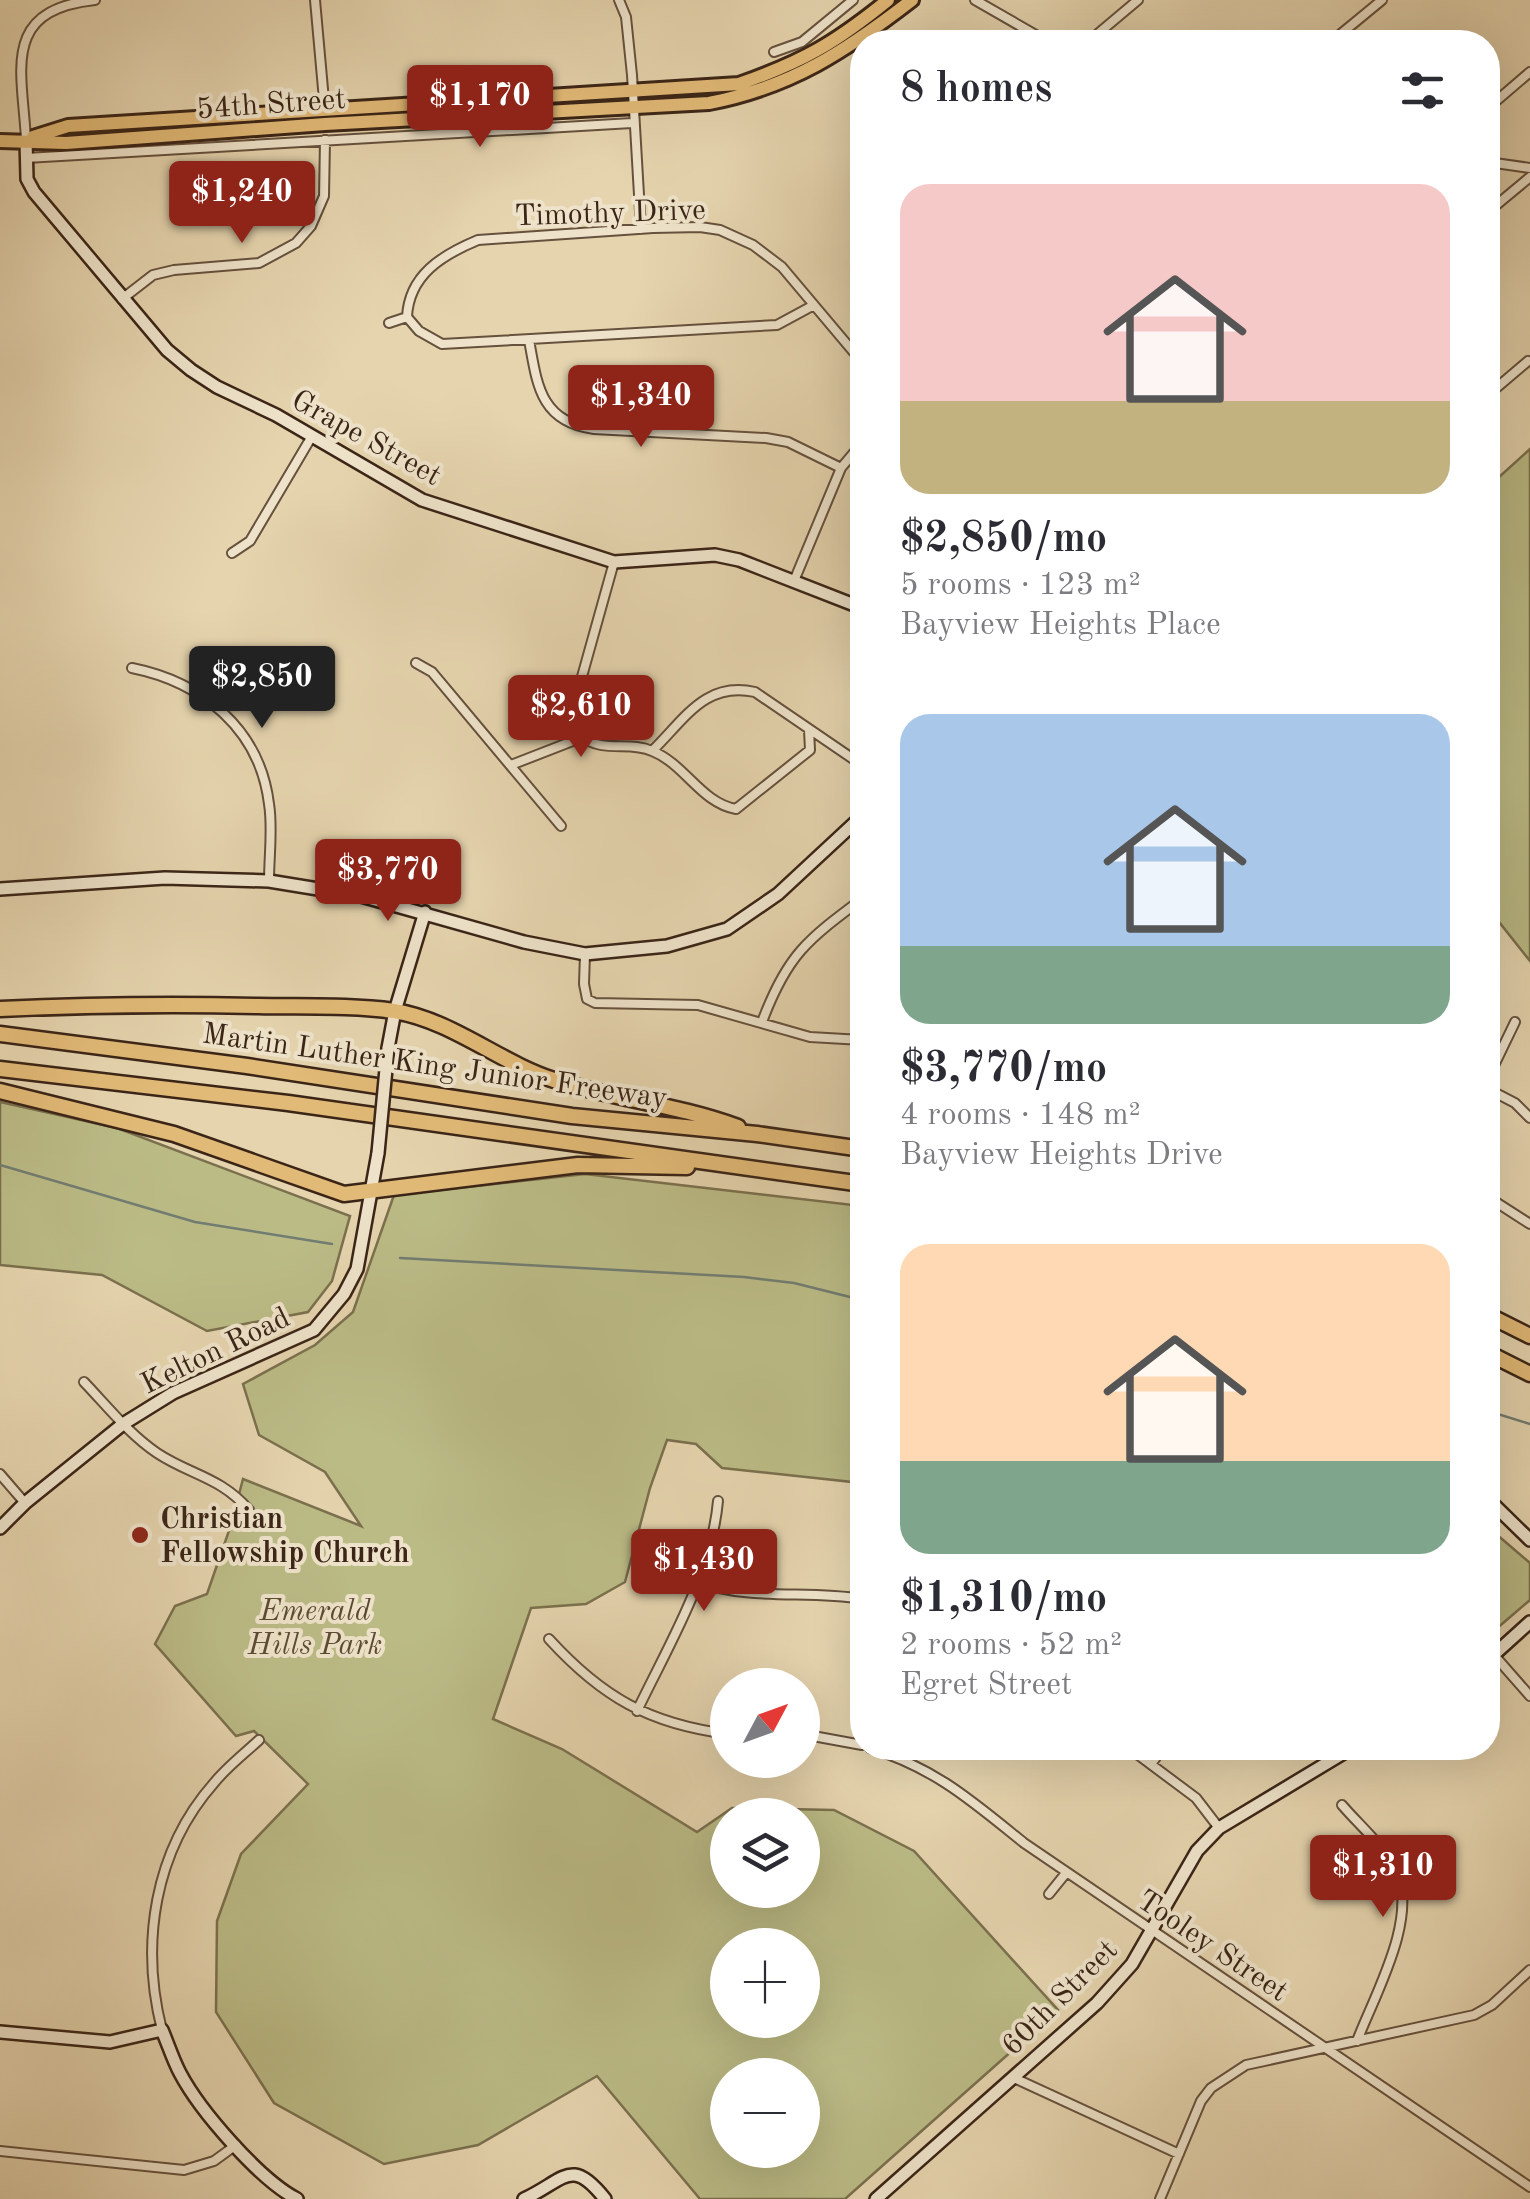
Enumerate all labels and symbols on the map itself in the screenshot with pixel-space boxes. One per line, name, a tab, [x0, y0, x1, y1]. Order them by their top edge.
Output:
pin: $1,170	[399, 65, 561, 150]
street label: 54th Street	[196, 85, 347, 125]
pin: $1,240	[161, 161, 323, 246]
street label: Timothy Drive	[514, 196, 706, 232]
pin: $1,340	[560, 365, 722, 450]
street label: Grape Street	[286, 385, 446, 492]
pin: $2,850	[181, 646, 343, 731]
pin: $2,610	[500, 675, 662, 760]
pin: $3,770	[307, 839, 469, 924]
street label: Martin Luther King Junior Freeway	[200, 1019, 669, 1115]
street label: Kelton Road	[137, 1303, 295, 1401]
place label: Christian Fellowship Church	[160, 1505, 410, 1569]
marker: Christian Fellowship Church	[129, 1524, 151, 1546]
pin: $1,430	[623, 1529, 785, 1614]
park label: Emerald Hills Park	[247, 1597, 382, 1661]
north arrow	[710, 1668, 820, 1778]
pin: $1,310	[1302, 1835, 1464, 1920]
street label: Tooley Street	[1131, 1885, 1293, 2008]
street label: 60th Street	[997, 1935, 1124, 2062]

